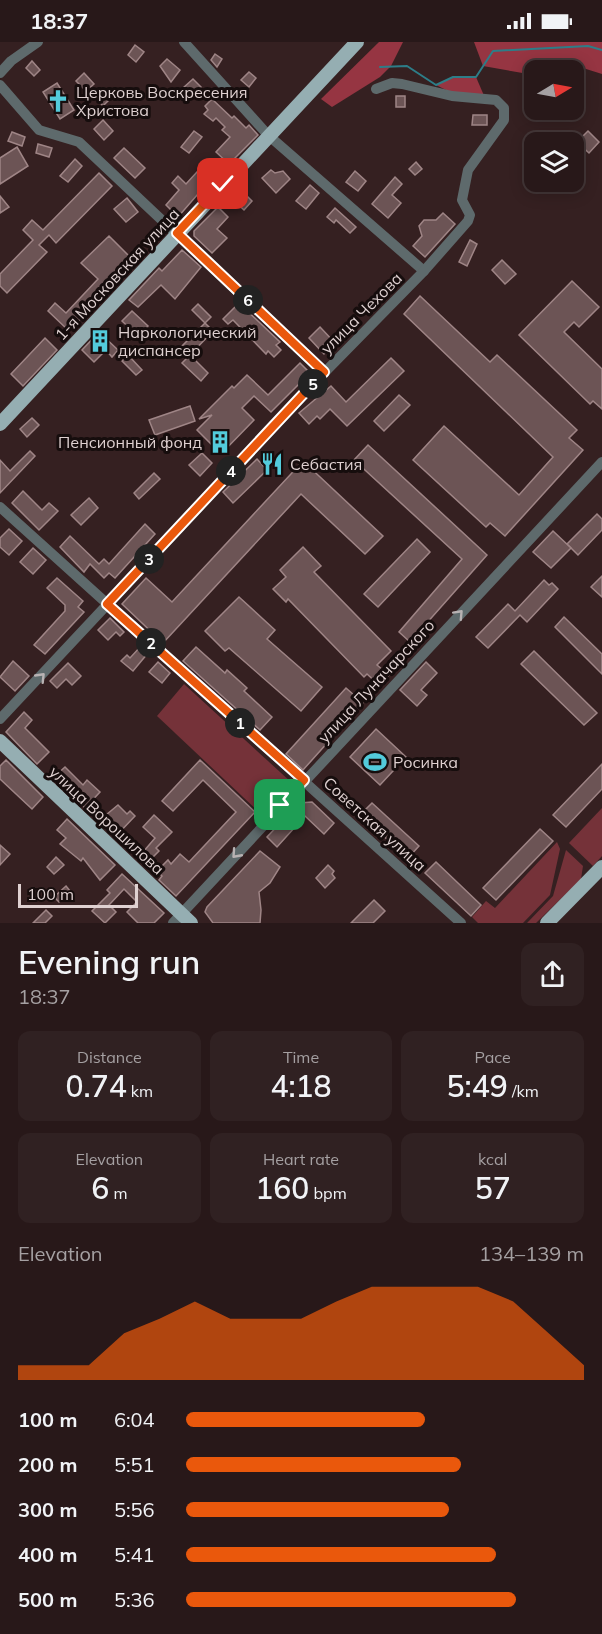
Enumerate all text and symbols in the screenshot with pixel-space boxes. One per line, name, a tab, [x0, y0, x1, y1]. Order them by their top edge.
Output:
text: 18:37	[30, 7, 88, 35]
north arrow	[524, 60, 584, 120]
map controls	[524, 60, 584, 192]
place label: Церковь Воскресения Христова	[76, 82, 248, 120]
church icon: Церковь Воскресения Христова	[45, 88, 71, 114]
button: layers	[524, 132, 584, 192]
pin	[197, 158, 248, 209]
icon: check	[206, 167, 239, 200]
street label: 1-я Московская улица	[51, 204, 183, 344]
street label: улица Чехова	[316, 268, 406, 358]
pin: 6	[233, 285, 263, 315]
text: 6	[243, 290, 253, 310]
place label: Наркологический диспансер	[118, 322, 256, 360]
building icon: Наркологический диспансер	[87, 328, 113, 354]
pin: 5	[298, 369, 328, 399]
text: 5	[308, 374, 318, 394]
building icon: Пенсионный фонд	[207, 429, 233, 455]
place label: Пенсионный фонд	[58, 432, 202, 452]
restaurant icon: Себастия	[259, 451, 285, 477]
place label: Себастия	[290, 454, 362, 474]
pin: 4	[216, 456, 246, 486]
text: 4	[226, 461, 236, 481]
pin: 3	[134, 544, 164, 574]
text: 3	[144, 549, 154, 569]
one-way arrow	[452, 611, 463, 621]
street label: улица Луначарского	[313, 615, 439, 747]
pin: 2	[136, 628, 166, 658]
text: 2	[146, 633, 156, 653]
one-way arrow	[33, 673, 44, 684]
pin: 1	[225, 708, 255, 738]
text: 1	[235, 713, 245, 733]
sports icon: Росинка	[362, 749, 388, 775]
place label: Росинка	[393, 752, 458, 772]
street label: улица Ворошилова	[45, 762, 169, 878]
street label: Советская улица	[320, 773, 430, 875]
pin	[254, 779, 305, 830]
icon: arrive	[263, 788, 296, 821]
one-way arrow	[232, 847, 243, 858]
scale bar	[18, 881, 138, 908]
text: 100 m	[27, 884, 74, 904]
text: Evening run	[18, 941, 200, 982]
button: share	[521, 943, 584, 1006]
text: 18:37	[18, 984, 71, 1009]
text: Distance	[77, 1047, 142, 1067]
text: Time	[283, 1047, 319, 1067]
text: Pace	[475, 1047, 511, 1067]
text: 0.74	[66, 1067, 127, 1105]
text: 4:18	[270, 1067, 332, 1105]
text: 5:49	[447, 1067, 508, 1105]
text: km	[127, 1081, 153, 1101]
text: /km	[508, 1081, 539, 1101]
text: Elevation	[75, 1149, 143, 1169]
text: Heart rate	[263, 1149, 339, 1169]
text: kcal	[478, 1149, 507, 1169]
text: 6	[91, 1169, 109, 1207]
text: 160	[255, 1169, 309, 1207]
text: 57	[475, 1169, 511, 1207]
text: m	[109, 1183, 127, 1203]
text: bpm	[309, 1183, 347, 1203]
text: Elevation	[18, 1241, 103, 1266]
text: 134–139 m	[479, 1241, 584, 1266]
text: 100 m	[18, 1407, 77, 1432]
text: 6:04	[114, 1407, 155, 1432]
text: 200 m	[18, 1452, 77, 1477]
text: 5:51	[114, 1452, 155, 1477]
text: 300 m	[18, 1497, 77, 1522]
text: 5:56	[114, 1497, 155, 1522]
text: 400 m	[18, 1542, 77, 1567]
text: 5:41	[114, 1542, 155, 1567]
text: 500 m	[18, 1587, 77, 1612]
text: 5:36	[114, 1587, 155, 1612]

